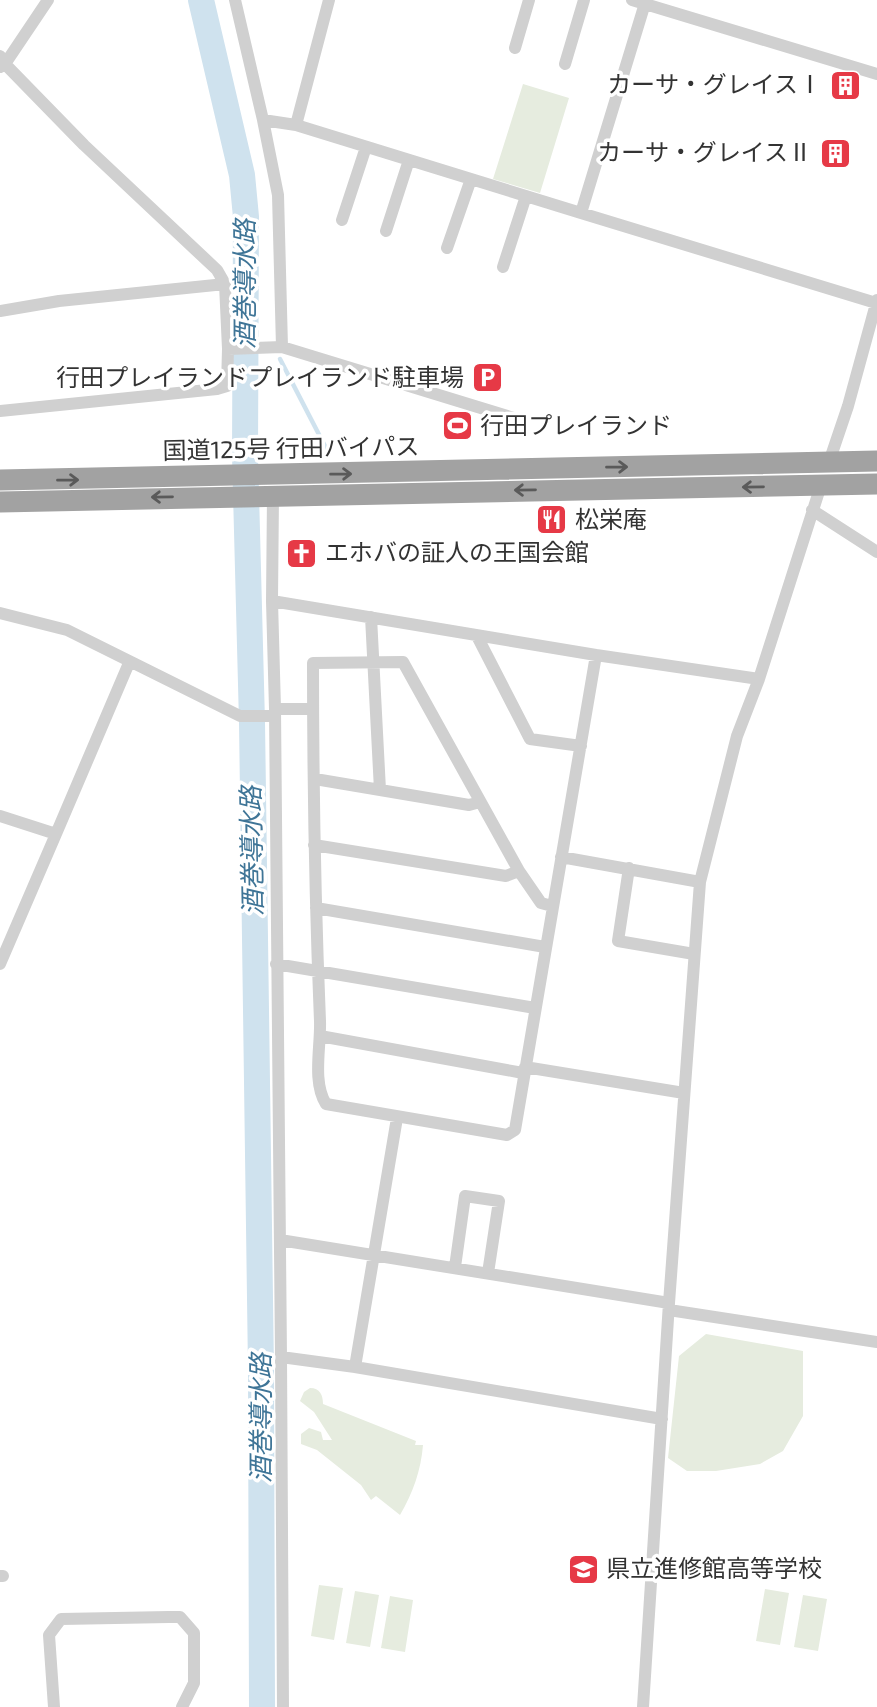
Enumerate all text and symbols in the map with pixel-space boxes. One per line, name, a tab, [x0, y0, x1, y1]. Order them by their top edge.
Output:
building icon: カーサ・グレイスⅠ	[828, 68, 862, 102]
place label: カーサ・グレイスⅠ	[607, 69, 822, 98]
building icon: カーサ・グレイスⅡ	[818, 136, 852, 170]
place label: カーサ・グレイスⅡ	[597, 137, 812, 166]
water label: 酒巻導水路	[228, 217, 259, 349]
parking icon: 行田プレイランドプレイランド駐車場	[470, 361, 504, 395]
place label: 行田プレイランドプレイランド駐車場	[56, 362, 464, 391]
sports icon: 行田プレイランド	[440, 409, 474, 443]
place label: 行田プレイランド	[480, 410, 672, 439]
street label: 国道125号 行田バイパス	[162, 431, 420, 464]
one-way arrow	[605, 461, 628, 474]
one-way arrow	[329, 468, 352, 481]
one-way arrow	[56, 473, 79, 487]
one-way arrow	[742, 480, 765, 493]
one-way arrow	[514, 484, 537, 497]
one-way arrow	[151, 491, 174, 504]
restaurant icon: 松栄庵	[535, 503, 569, 537]
place label: 松栄庵	[575, 504, 647, 533]
church icon: エホバの証人の王国会館	[285, 536, 319, 570]
place label: エホバの証人の王国会館	[325, 537, 589, 566]
water label: 酒巻導水路	[234, 784, 267, 916]
water label: 酒巻導水路	[244, 1351, 275, 1483]
school or university icon: 県立進修館高等学校	[566, 1552, 600, 1586]
place label: 県立進修館高等学校	[606, 1553, 822, 1582]

